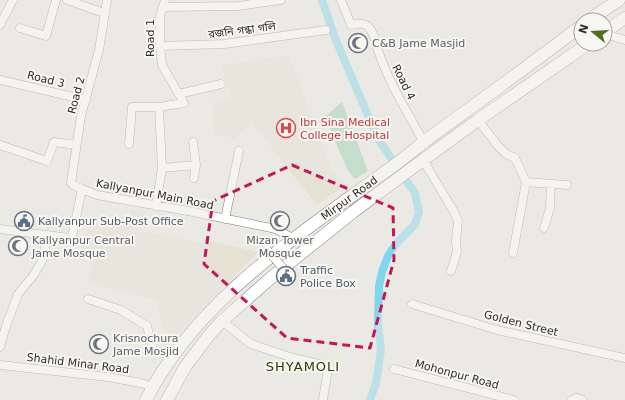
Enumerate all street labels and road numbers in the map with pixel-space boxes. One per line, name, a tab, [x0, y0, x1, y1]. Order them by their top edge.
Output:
street label: Road 1	[144, 19, 157, 57]
street label: রজনি গন্ধা গলি	[206, 20, 278, 41]
street label: Road 4	[389, 62, 418, 102]
street label: Road 3	[26, 69, 66, 90]
street label: Road 2	[65, 75, 88, 115]
street label: Mirpur Road	[319, 174, 380, 223]
street label: Kallyanpur Main Road	[95, 177, 215, 212]
street label: Golden Street	[482, 308, 560, 339]
street label: Shahid Minar Road	[26, 351, 130, 376]
street label: Mohonpur Road	[413, 357, 500, 392]

